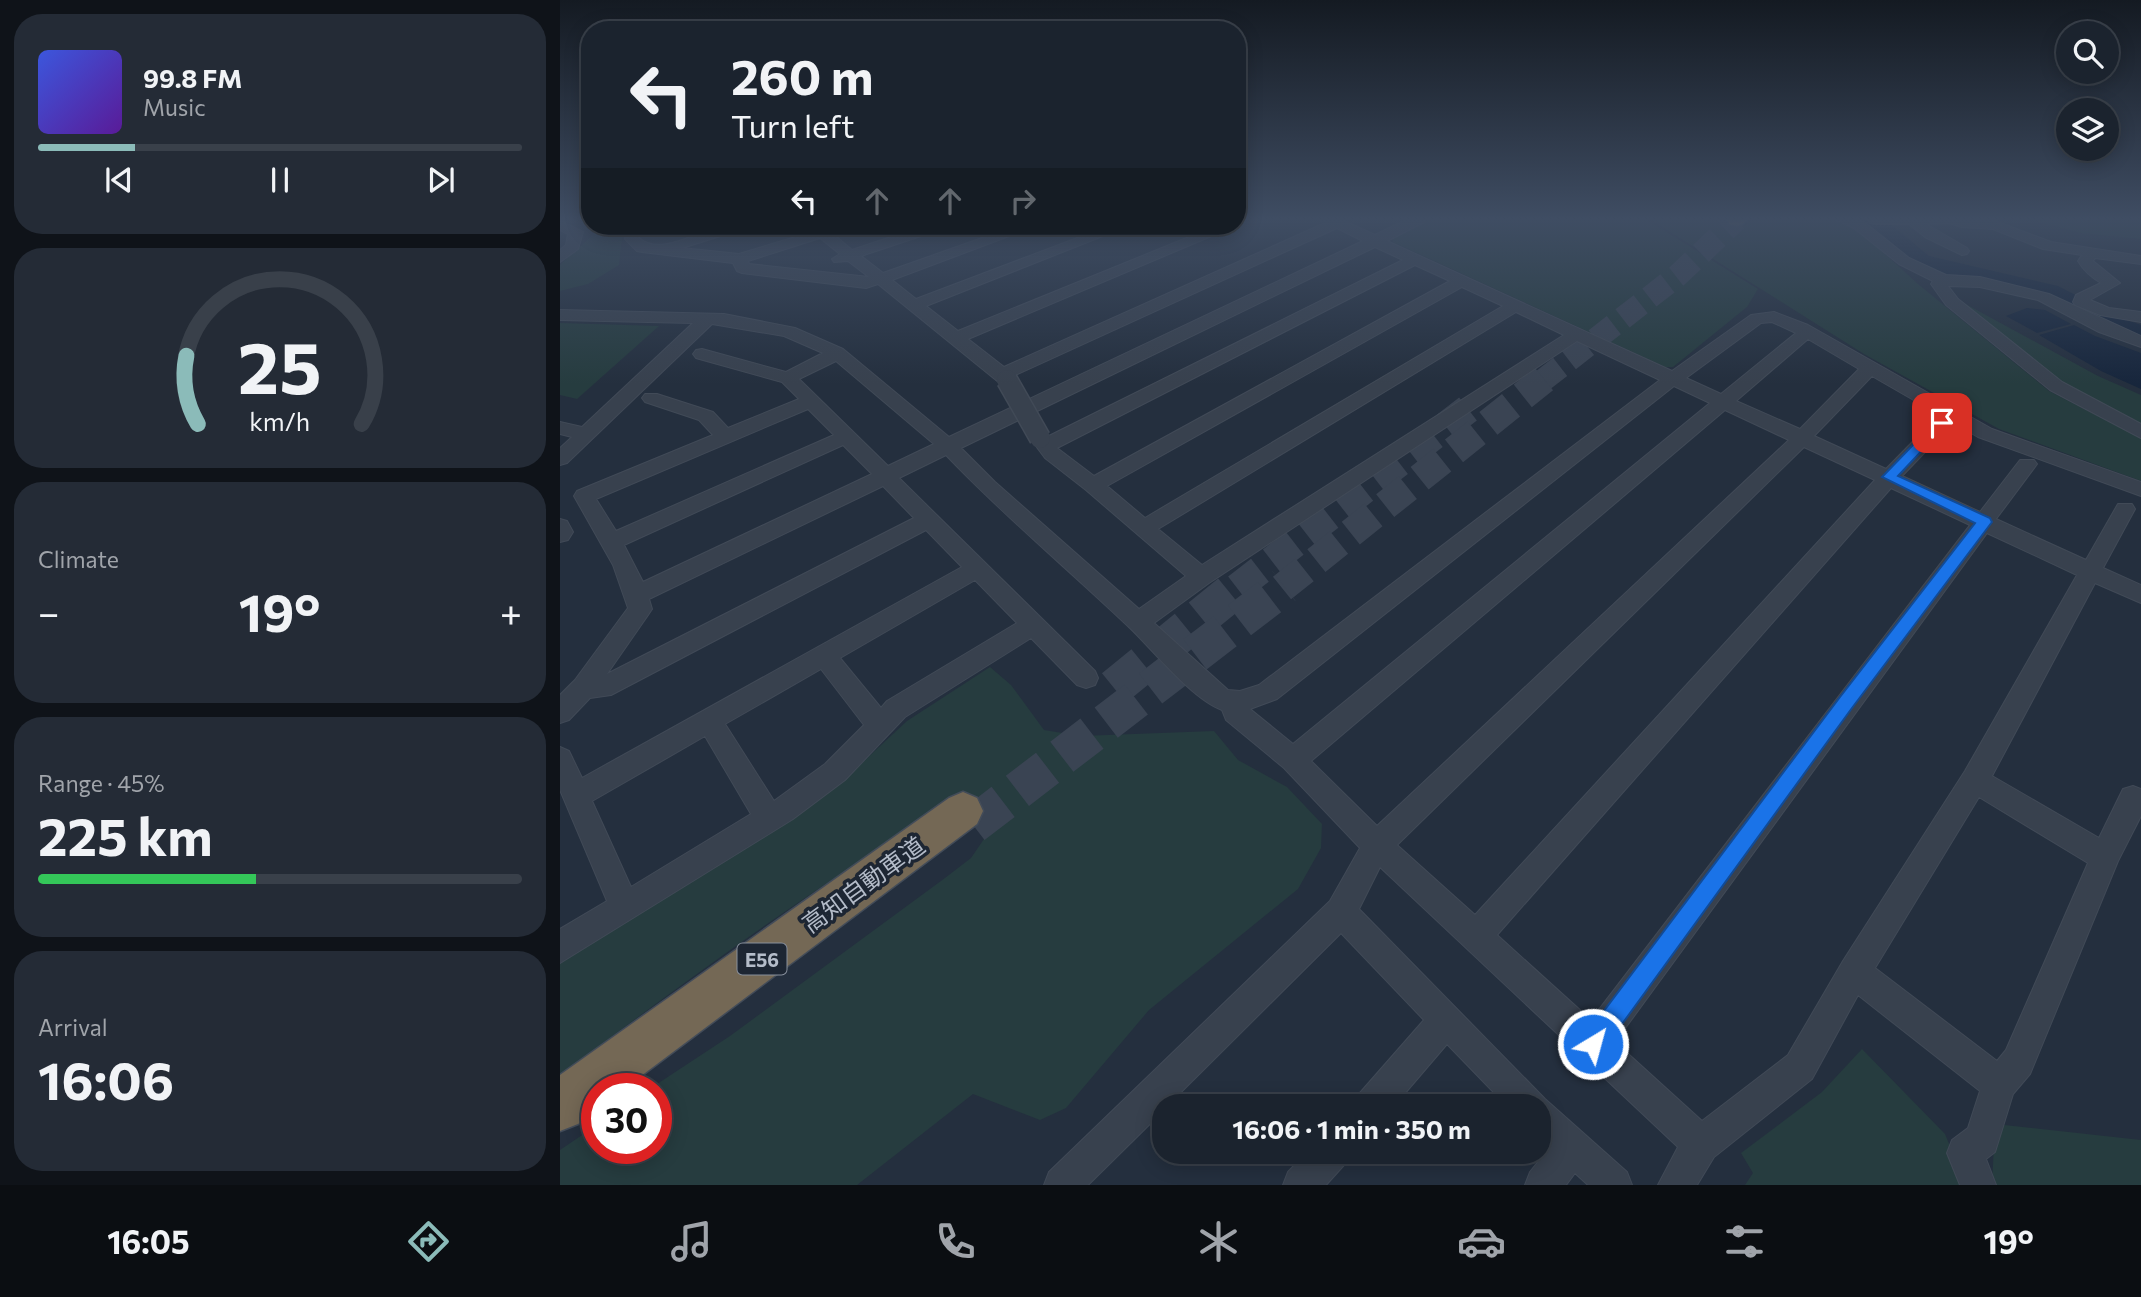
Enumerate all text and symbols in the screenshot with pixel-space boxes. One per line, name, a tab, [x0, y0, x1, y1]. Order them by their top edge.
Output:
map controls	[2056, 21, 2119, 161]
button: search	[2056, 21, 2119, 84]
text: 260 m	[731, 45, 873, 105]
icon: left	[616, 49, 707, 140]
text: 99.8 FM	[143, 62, 242, 93]
text: Music	[143, 93, 206, 121]
button: layers	[2056, 98, 2119, 161]
text: Turn left	[731, 105, 855, 145]
icon: previous	[100, 161, 138, 199]
icon: pause	[261, 161, 299, 199]
icon: next	[422, 161, 460, 199]
icon: left	[785, 182, 823, 220]
icon: ahead	[858, 182, 896, 220]
icon: ahead	[931, 182, 969, 220]
icon: right	[1004, 182, 1042, 220]
text: 25	[238, 321, 322, 410]
pin	[1912, 393, 1972, 453]
icon: arrive	[1923, 404, 1961, 442]
text: km/h	[250, 406, 310, 436]
text: Climate	[38, 545, 119, 573]
text: 19°	[239, 579, 320, 643]
text: −	[38, 588, 60, 635]
text: +	[500, 588, 522, 635]
text: Range · 45%	[38, 769, 164, 797]
text: 225 km	[38, 803, 213, 867]
street label: 高知自動車道	[796, 830, 930, 938]
road number: E56	[738, 944, 787, 974]
position arrow	[1556, 1007, 1630, 1081]
text: Arrival	[38, 1013, 108, 1041]
text: 16:06	[38, 1047, 174, 1111]
speed limit sign: 30	[581, 1073, 672, 1164]
text: 16:06 · 1 min · 350 m	[1232, 1113, 1471, 1144]
icon: directions	[404, 1217, 453, 1266]
icon: music	[667, 1217, 716, 1266]
icon: phone	[931, 1217, 980, 1266]
icon: climate	[1194, 1217, 1243, 1266]
icon: car	[1457, 1217, 1506, 1266]
icon: filters	[1720, 1217, 1769, 1266]
text: 16:05	[107, 1221, 190, 1261]
text: 19°	[1984, 1221, 2034, 1261]

